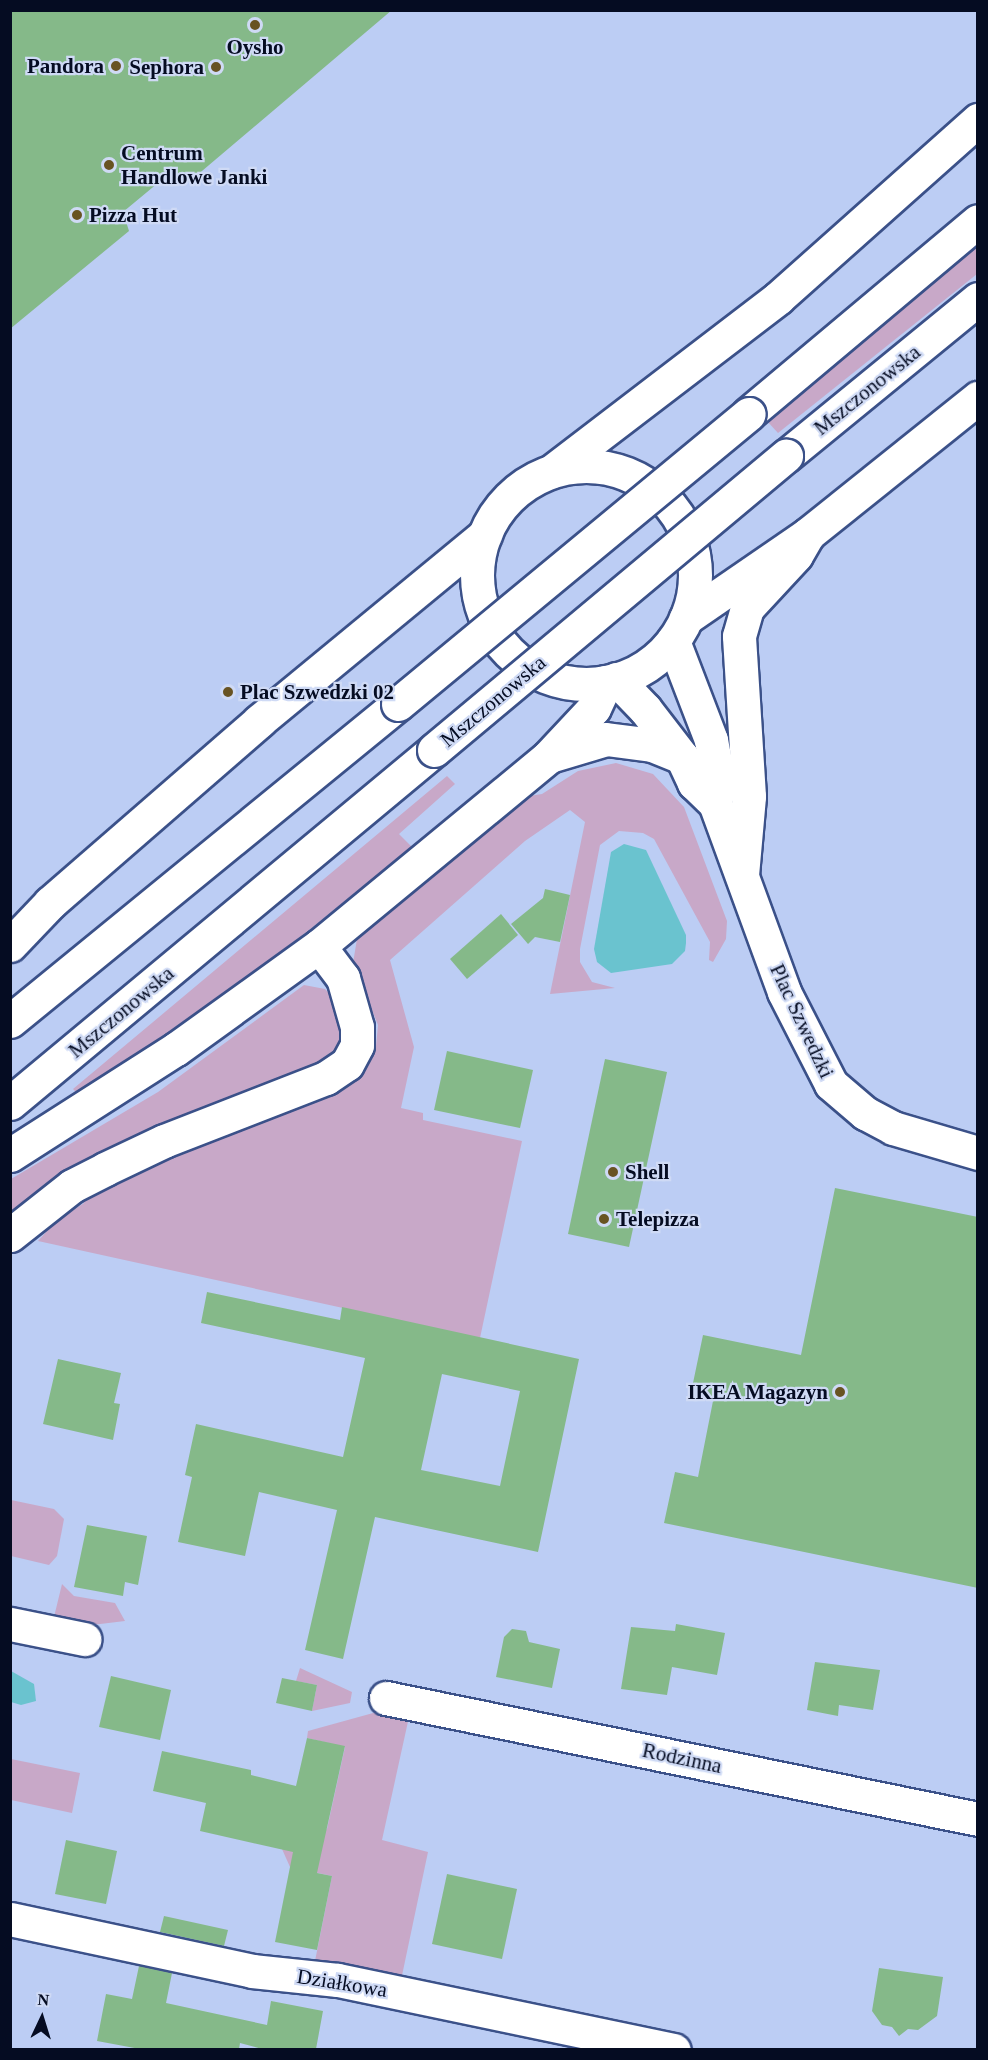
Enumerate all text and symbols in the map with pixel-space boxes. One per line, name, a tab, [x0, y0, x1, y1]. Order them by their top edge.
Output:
marker: Oysho	[248, 18, 262, 32]
place label: Oysho	[226, 34, 284, 60]
place label: Pandora	[27, 53, 104, 79]
place label: Sephora	[129, 54, 204, 80]
marker: Pandora	[109, 59, 123, 73]
marker: Sephora	[209, 60, 223, 74]
place label: Centrum Handlowe Janki	[121, 140, 267, 190]
marker: Centrum Handlowe Janki	[102, 158, 116, 172]
place label: Pizza Hut	[89, 202, 177, 228]
marker: Pizza Hut	[70, 208, 84, 222]
street label: Mszczonowska	[809, 339, 925, 441]
street label: Mszczonowska	[435, 650, 551, 752]
place label: Plac Szwedzki 02	[240, 679, 394, 705]
marker: Plac Szwedzki 02	[221, 685, 235, 699]
street label: Plac Szwedzki	[765, 960, 839, 1082]
street label: Mszczonowska	[63, 961, 179, 1063]
place label: Shell	[625, 1159, 669, 1185]
marker: Shell	[606, 1165, 620, 1179]
place label: Telepizza	[616, 1206, 699, 1232]
marker: Telepizza	[597, 1212, 611, 1226]
place label: IKEA Magazyn	[686, 1379, 828, 1405]
marker: IKEA Magazyn	[833, 1385, 847, 1399]
street label: Rodzinna	[640, 1737, 724, 1779]
street label: Działkowa	[295, 1963, 389, 2003]
north arrow	[12, 1988, 72, 2048]
text: N	[37, 1991, 50, 2008]

